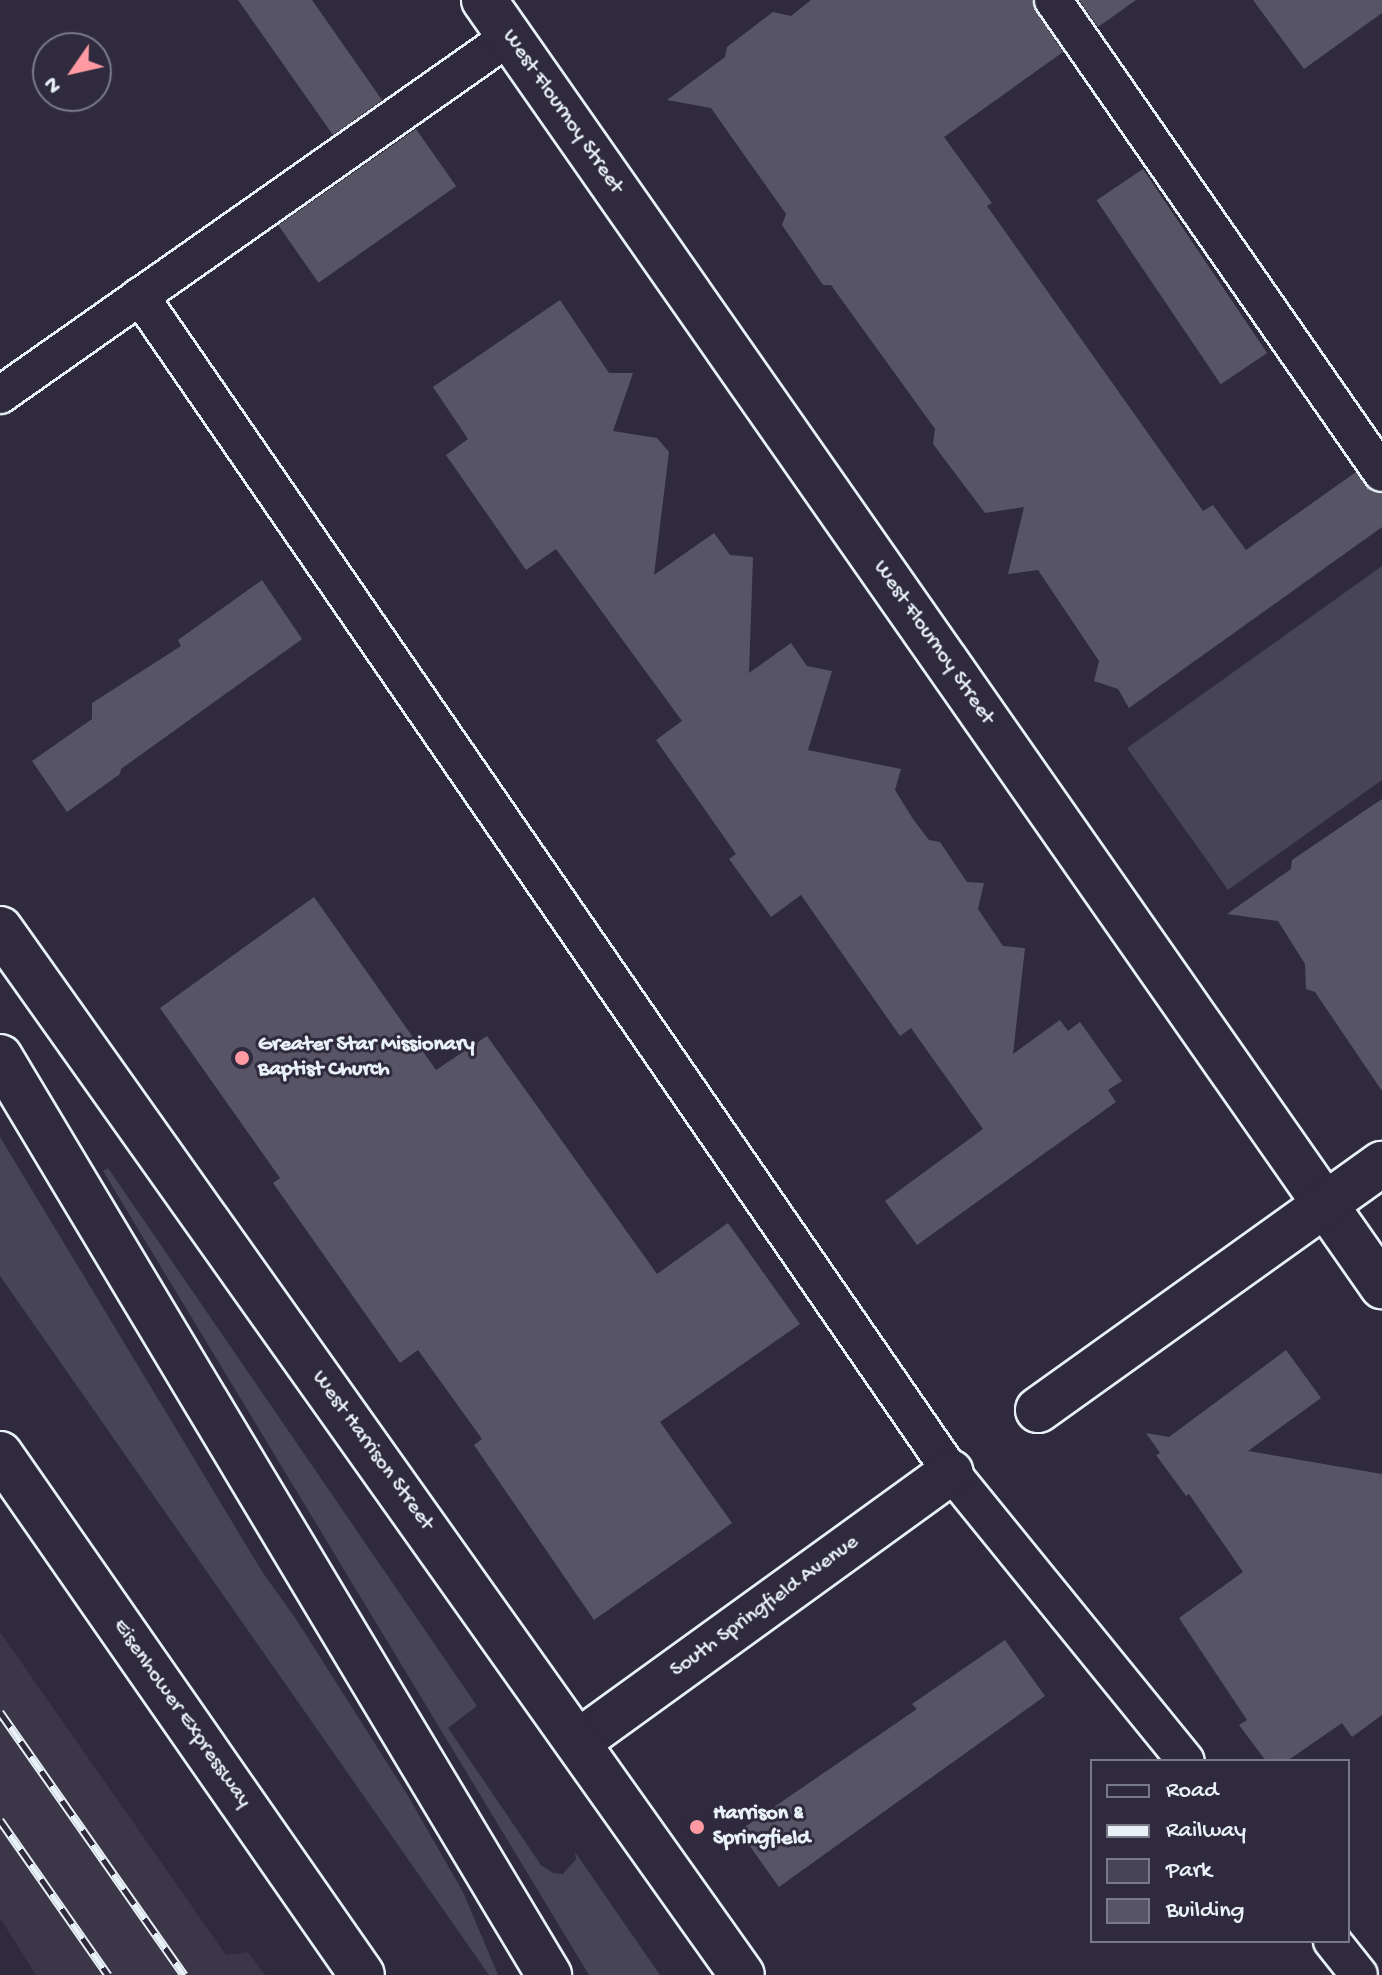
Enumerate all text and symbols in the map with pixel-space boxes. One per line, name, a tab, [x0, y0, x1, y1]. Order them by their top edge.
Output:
street label: West Flournoy Street	[495, 25, 629, 199]
north arrow	[32, 32, 112, 112]
text: N	[39, 71, 69, 98]
street label: West Flournoy Street	[866, 556, 1000, 730]
place label: Greater Star Missionary Baptist Church	[258, 1032, 475, 1084]
marker: Greater Star Missionary Baptist Church	[233, 1049, 251, 1067]
street label: West Harrison Street	[305, 1366, 439, 1536]
street label: South Springfield Avenue	[666, 1530, 864, 1684]
street label: Eisenhower Expressway	[106, 1614, 256, 1814]
legend	[1090, 1759, 1350, 1943]
text: Road	[1166, 1777, 1218, 1806]
place label: Harrison & Springfield	[713, 1801, 810, 1852]
text: Railway	[1166, 1817, 1246, 1846]
marker: Harrison & Springfield	[688, 1818, 706, 1836]
text: Park	[1166, 1857, 1212, 1886]
text: Building	[1166, 1897, 1244, 1926]

